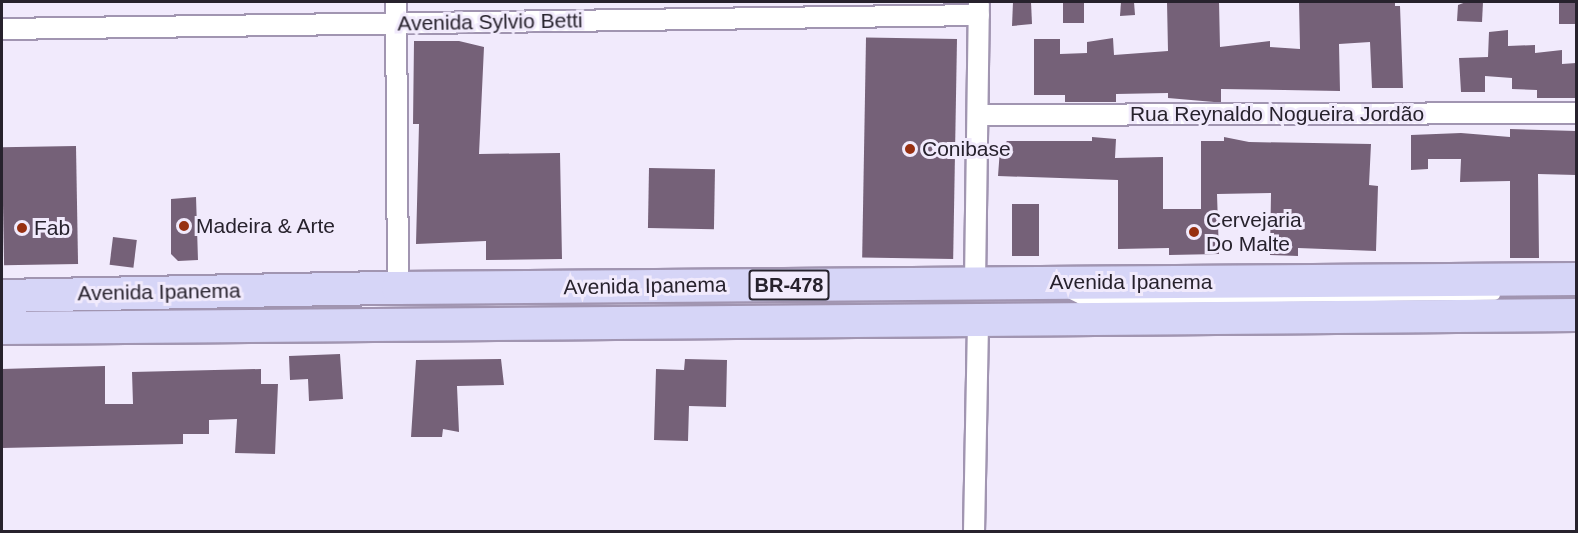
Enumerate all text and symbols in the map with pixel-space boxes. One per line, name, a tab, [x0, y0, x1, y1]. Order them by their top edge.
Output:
street label: Avenida Sylvio Betti	[397, 8, 583, 36]
street label: Rua Reynaldo Nogueira Jordão	[1130, 101, 1424, 127]
place label: Conibase	[922, 136, 1011, 162]
marker: Conibase	[903, 142, 917, 156]
place label: Cervejaria Do Malte	[1206, 207, 1302, 257]
place label: Madeira & Arte	[196, 213, 336, 239]
place label: Fab	[34, 215, 70, 241]
marker: Madeira & Arte	[177, 219, 191, 233]
marker: Fab	[15, 221, 29, 235]
marker: Cervejaria Do Malte	[1187, 225, 1201, 239]
road number: BR-478	[748, 268, 830, 302]
street label: Avenida Ipanema	[1049, 269, 1213, 295]
street label: Avenida Ipanema	[563, 272, 727, 300]
street label: Avenida Ipanema	[77, 278, 241, 306]

